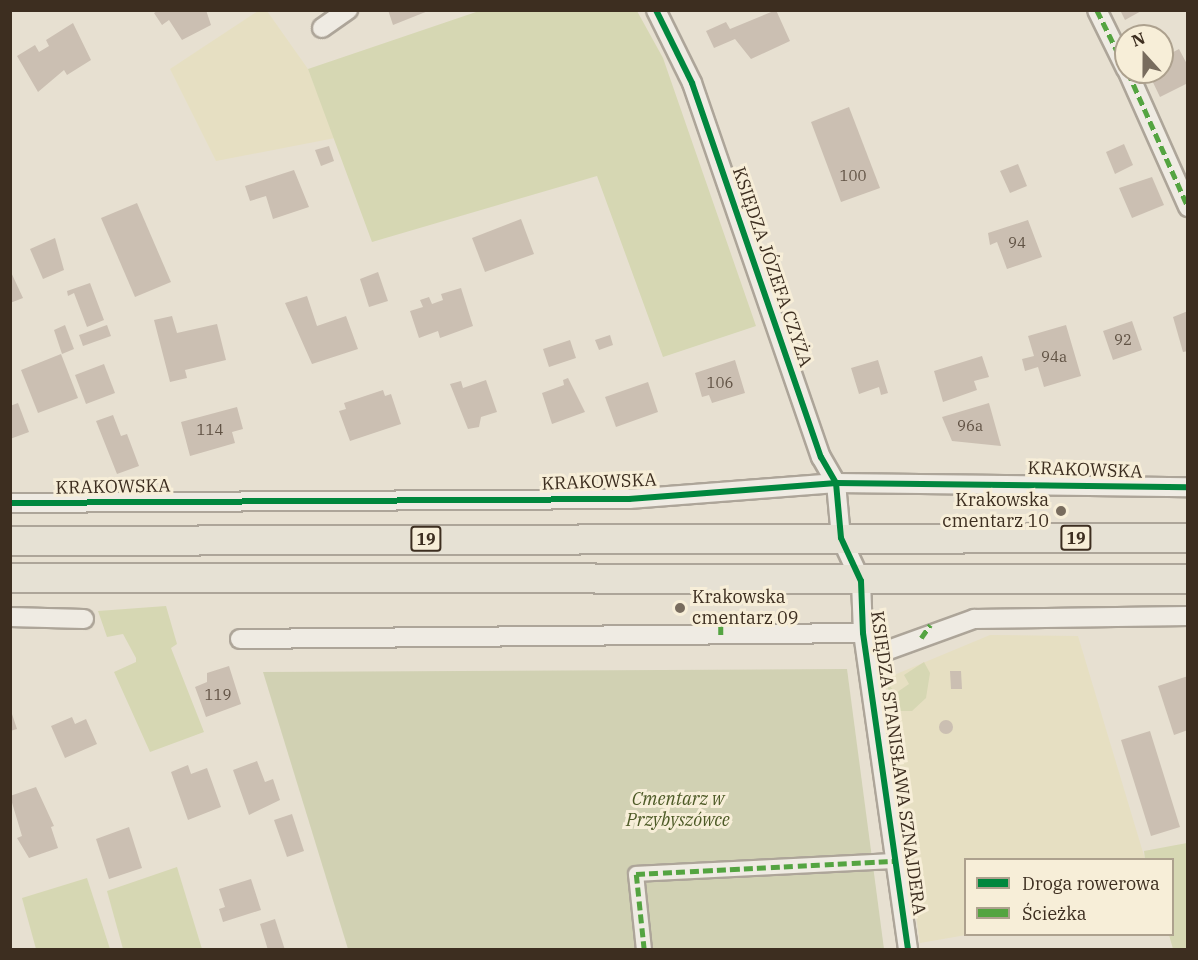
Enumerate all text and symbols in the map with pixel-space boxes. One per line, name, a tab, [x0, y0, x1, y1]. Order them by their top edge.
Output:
north arrow	[1114, 24, 1174, 84]
text: N	[1129, 27, 1148, 51]
street label: KSIĘDZA JÓZEFA CZYŻA	[728, 164, 816, 370]
house number: 100	[840, 167, 866, 185]
house number: 94	[1008, 234, 1026, 252]
house number: 92	[1114, 331, 1132, 349]
house number: 94a	[1041, 348, 1067, 366]
house number: 106	[707, 374, 733, 392]
house number: 96a	[957, 417, 983, 435]
house number: 114	[197, 421, 223, 439]
street label: KRAKOWSKA	[1027, 457, 1143, 483]
street label: KRAKOWSKA	[541, 469, 657, 495]
street label: KRAKOWSKA	[55, 475, 171, 499]
place label: Krakowska cmentarz 10	[942, 490, 1049, 532]
marker: Krakowska cmentarz 10	[1054, 504, 1068, 518]
road number: 19	[1060, 525, 1092, 551]
road number: 19	[410, 526, 442, 552]
place label: Krakowska cmentarz 09	[692, 587, 799, 630]
marker: Krakowska cmentarz 09	[673, 601, 687, 615]
street label: KSIĘDZA STANISŁAWA SZNAJDERA	[866, 609, 930, 917]
house number: 119	[205, 686, 231, 704]
park label: Cmentarz w Przybyszówce	[626, 789, 730, 832]
legend	[964, 858, 1174, 936]
text: Droga rowerowa	[1022, 872, 1160, 895]
text: Ścieżka	[1022, 902, 1087, 925]

